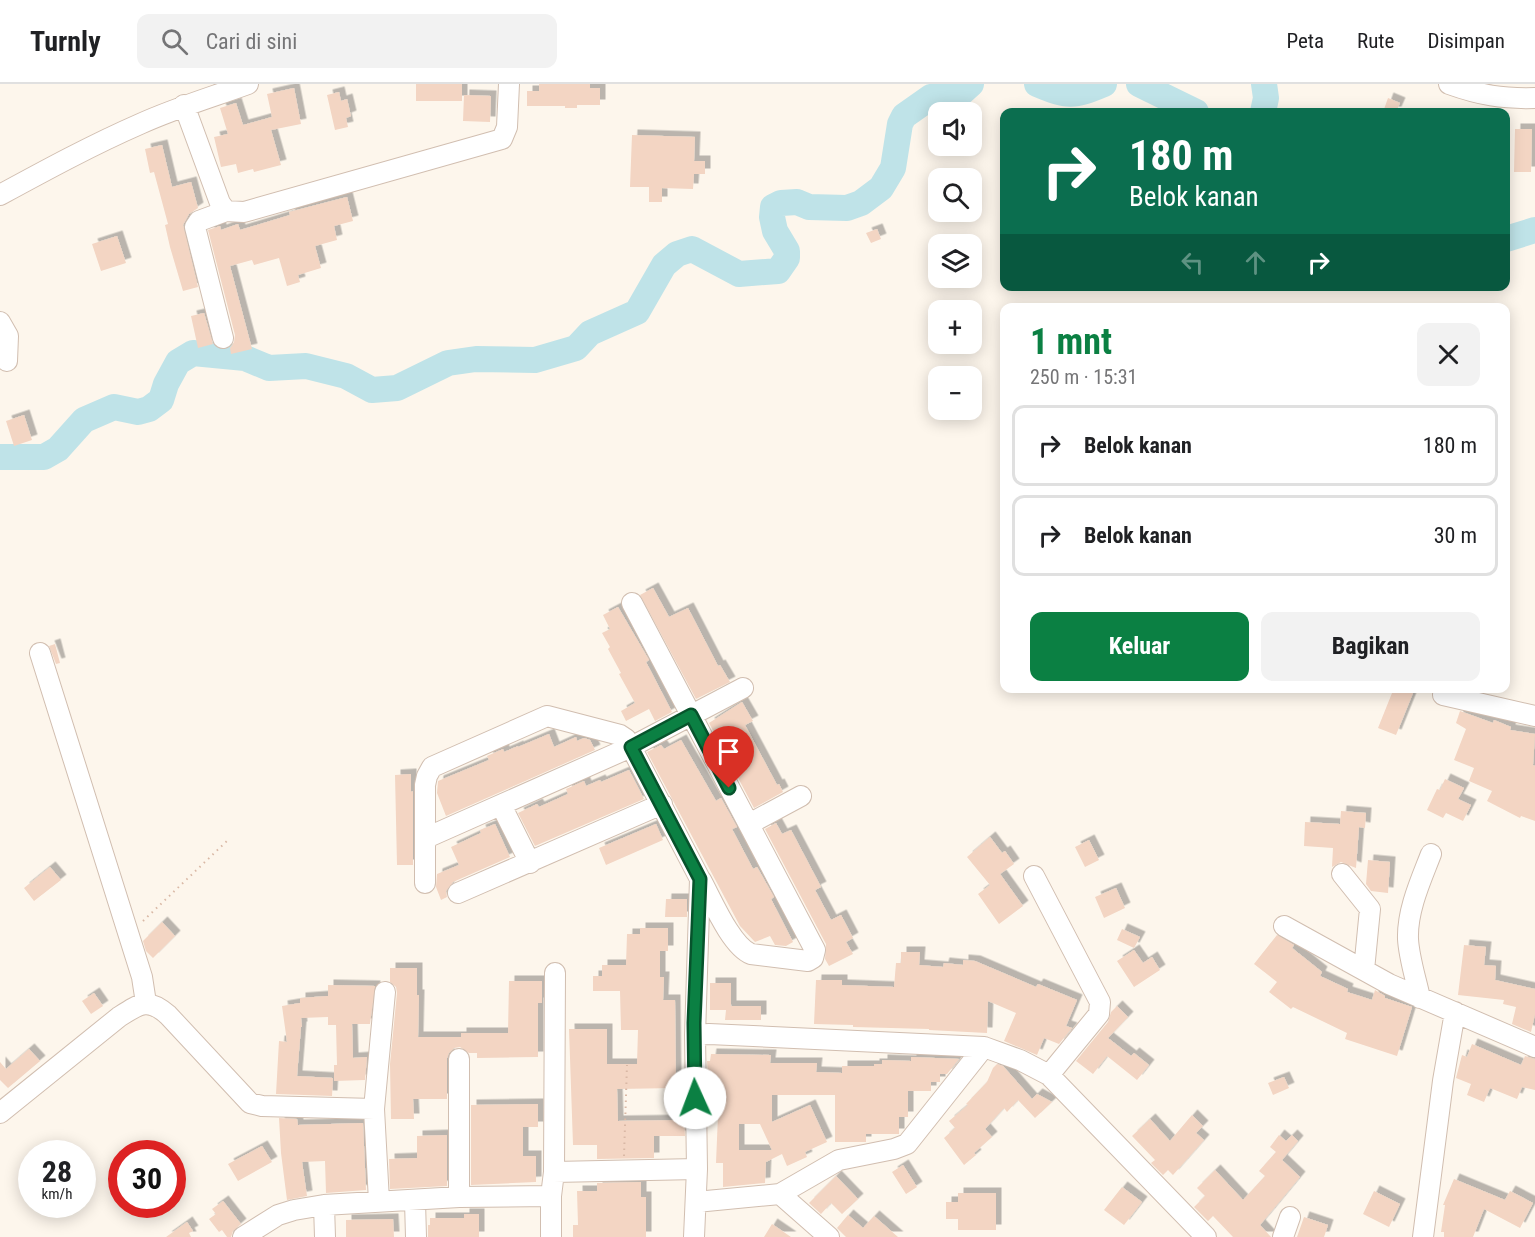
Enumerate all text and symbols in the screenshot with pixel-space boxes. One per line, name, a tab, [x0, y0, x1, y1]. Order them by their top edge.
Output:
search box	[137, 14, 557, 68]
text: Turnly	[30, 25, 101, 58]
icon: search	[158, 25, 191, 58]
text: Cari di sini	[206, 29, 297, 54]
text: Peta	[1286, 29, 1324, 53]
text: Rute	[1357, 29, 1394, 53]
text: Disimpan	[1427, 29, 1505, 53]
map controls	[928, 102, 982, 420]
button: sound	[928, 102, 982, 156]
text: 180 m	[1129, 131, 1234, 180]
icon: right	[1030, 132, 1108, 210]
button: search	[928, 168, 982, 222]
text: Belok kanan	[1129, 181, 1259, 213]
button: layers	[928, 234, 982, 288]
icon: left	[1176, 246, 1209, 279]
icon: ahead	[1239, 246, 1272, 279]
icon: right	[1302, 246, 1335, 279]
button: +	[928, 300, 982, 354]
text: 1 mnt	[1030, 321, 1112, 363]
button: close	[1417, 323, 1480, 386]
text: 250 m · 15:31	[1030, 365, 1137, 389]
button: −	[928, 366, 982, 420]
icon: right	[1033, 429, 1066, 462]
text: Belok kanan	[1084, 433, 1192, 458]
text: 180 m	[1423, 433, 1477, 458]
icon: right	[1033, 519, 1066, 552]
text: Belok kanan	[1084, 523, 1192, 548]
text: 30 m	[1434, 523, 1477, 548]
button: Keluar	[1030, 612, 1249, 681]
button: Bagikan	[1261, 612, 1480, 681]
pin	[703, 726, 754, 788]
icon: arrive	[712, 735, 745, 768]
position arrow	[663, 1066, 727, 1130]
speed limit sign: 30	[108, 1140, 186, 1218]
text: 28	[42, 1154, 72, 1189]
text: km/h	[42, 1185, 72, 1203]

